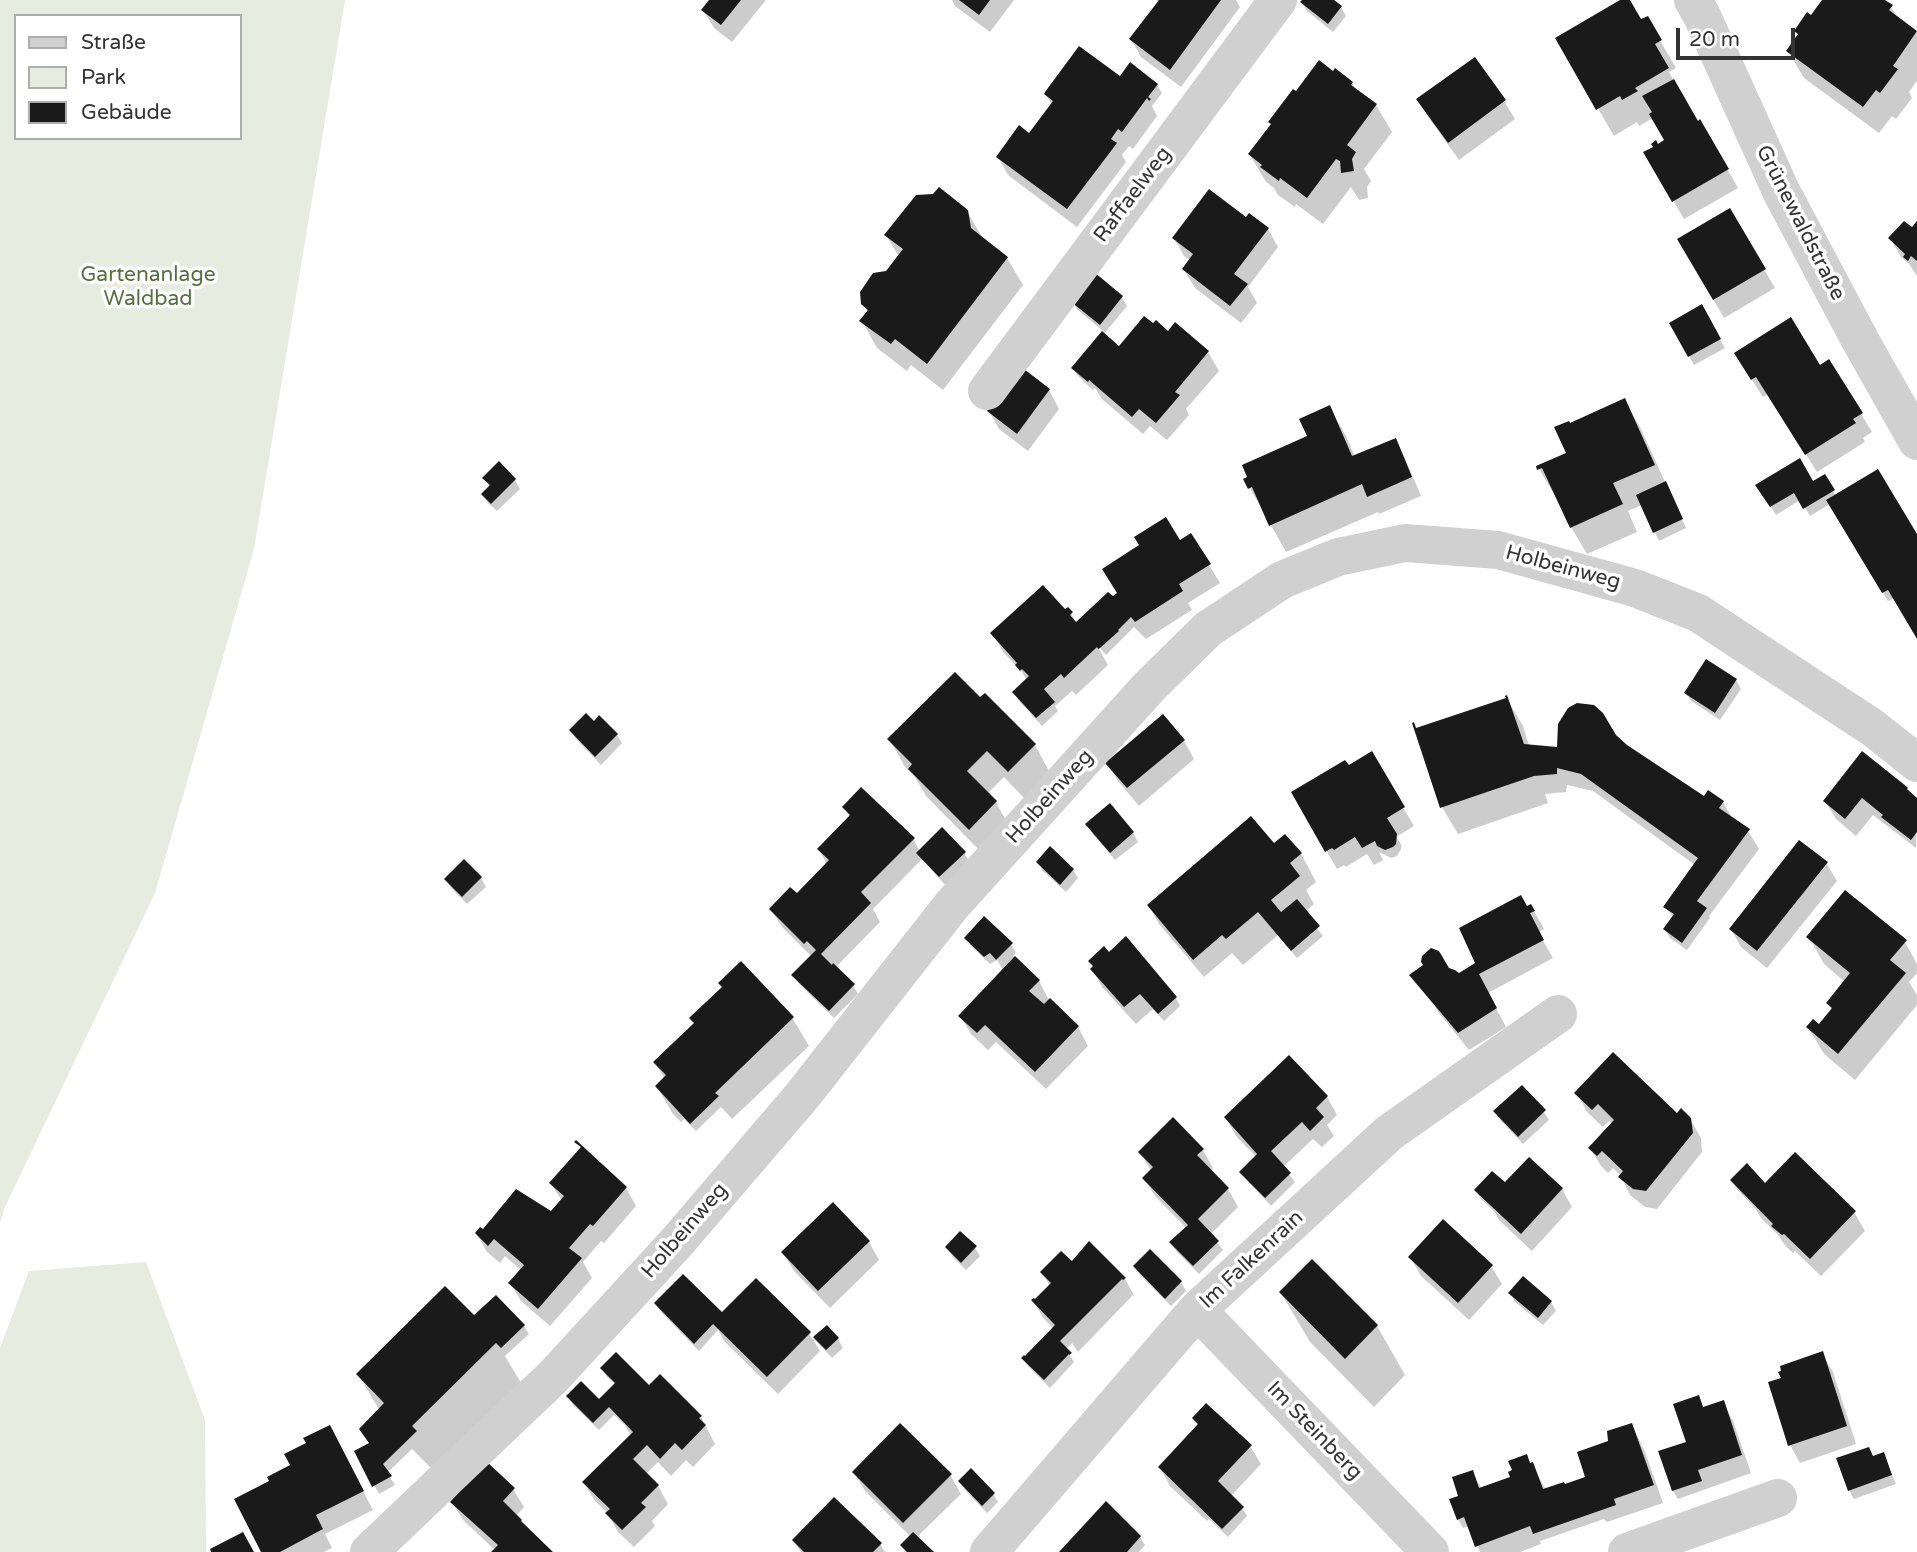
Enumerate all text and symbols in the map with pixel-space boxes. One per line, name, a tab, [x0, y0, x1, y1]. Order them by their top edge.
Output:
legend	[14, 14, 242, 140]
scale bar	[1679, 14, 1798, 58]
text: 20 m	[1689, 27, 1740, 52]
text: Straße	[81, 30, 146, 55]
text: Park	[81, 65, 126, 90]
text: Gebäude	[81, 100, 172, 125]
street label: Grünewaldstraße	[1750, 141, 1850, 305]
street label: Raffaelweg	[1089, 142, 1177, 248]
park label: Gartenanlage Waldbad	[80, 262, 216, 312]
street label: Holbeinweg	[1503, 541, 1623, 595]
street label: Holbeinweg	[1001, 745, 1099, 849]
street label: Holbeinweg	[637, 1178, 733, 1284]
street label: Im Falkenrain	[1195, 1206, 1309, 1314]
street label: Im Steinberg	[1261, 1377, 1367, 1485]

